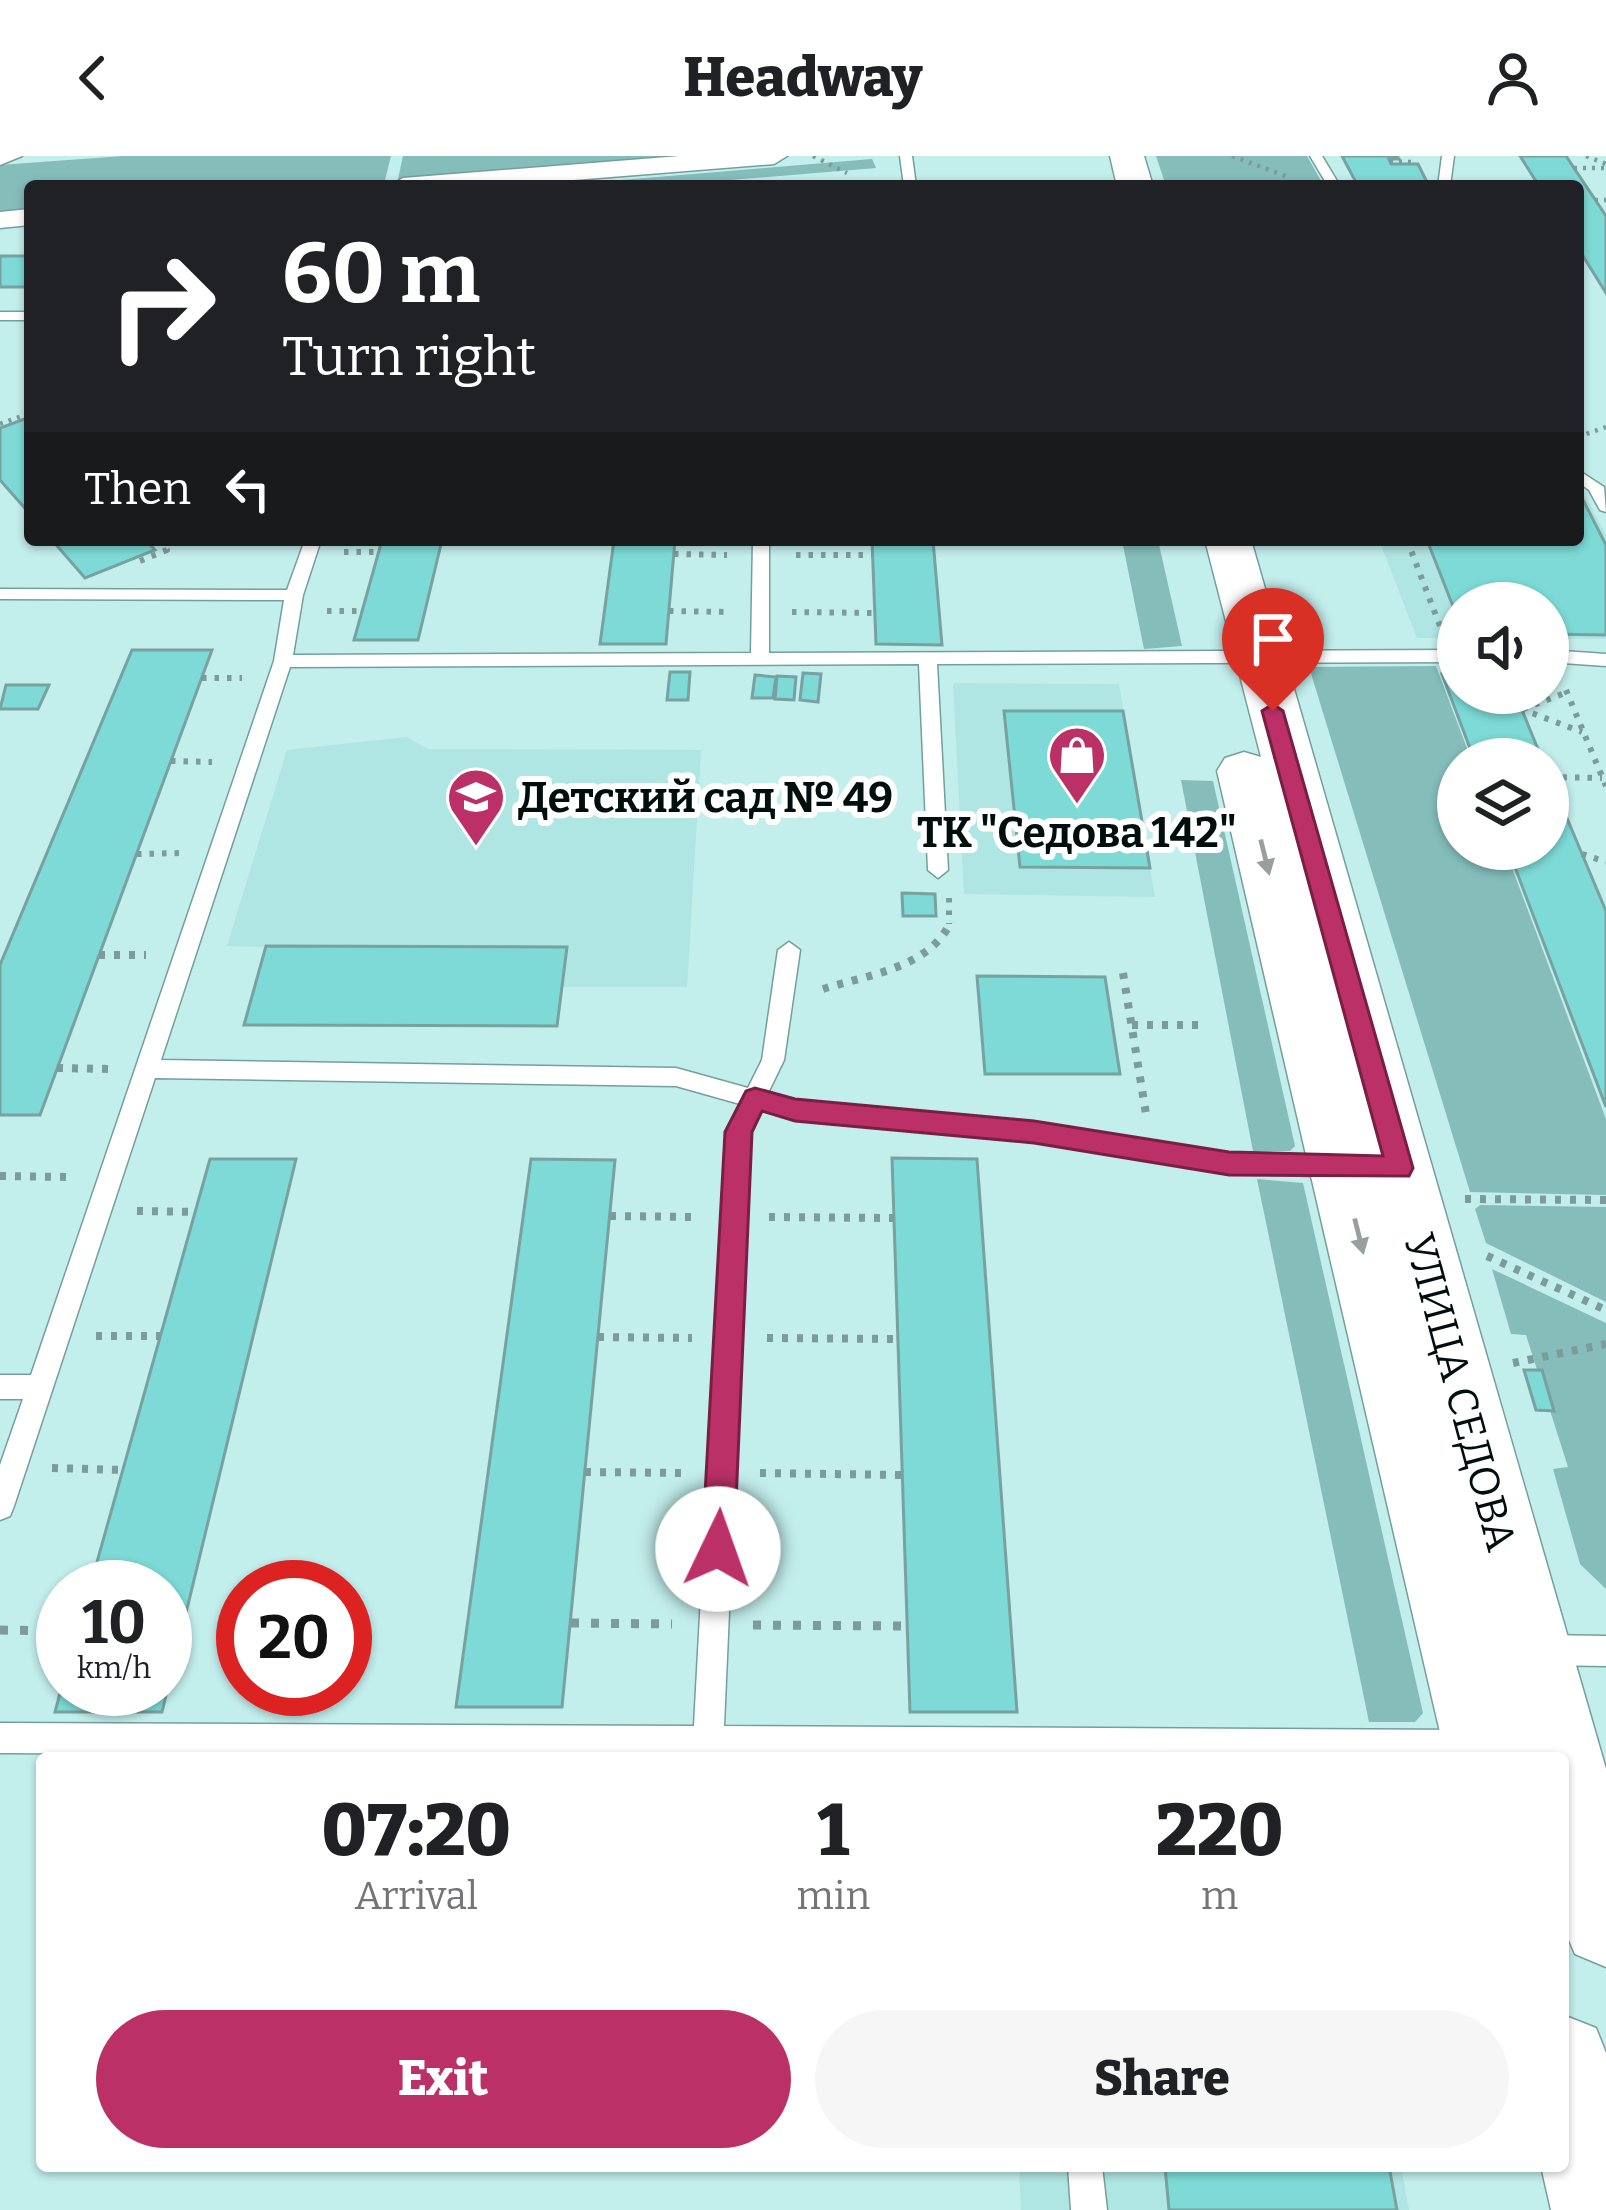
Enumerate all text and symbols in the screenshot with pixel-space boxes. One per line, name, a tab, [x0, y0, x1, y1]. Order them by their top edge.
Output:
icon: back	[60, 45, 126, 111]
icon: person	[1480, 45, 1546, 111]
text: Headway	[683, 46, 923, 110]
text: 60 m	[282, 223, 480, 324]
icon: right	[84, 228, 240, 384]
text: Turn right	[282, 325, 536, 389]
icon: left	[215, 456, 281, 522]
text: Then	[84, 462, 191, 516]
map controls	[1437, 582, 1569, 870]
button: sound	[1437, 582, 1569, 714]
pin	[1222, 588, 1324, 711]
icon: arrive	[1240, 606, 1306, 672]
shop icon: ТК "Седова 142"	[1046, 724, 1108, 806]
button: layers	[1437, 738, 1569, 870]
school or university icon: Детский сад № 49	[445, 766, 507, 848]
place label: Детский сад № 49	[518, 773, 893, 823]
place label: ТК "Седова 142"	[917, 808, 1237, 858]
one-way arrow	[1256, 839, 1275, 876]
one-way arrow	[1351, 1217, 1370, 1254]
street label: УЛИЦА СЕДОВА	[1394, 1228, 1526, 1557]
position arrow	[655, 1486, 781, 1612]
speed limit sign: 20	[216, 1560, 372, 1716]
text: 10	[82, 1587, 146, 1659]
text: km/h	[77, 1650, 151, 1686]
text: 07:20	[322, 1788, 511, 1874]
text: 1	[817, 1788, 849, 1874]
text: 220	[1156, 1788, 1283, 1874]
text: Arrival	[355, 1873, 478, 1919]
text: min	[797, 1873, 870, 1919]
text: m	[1201, 1873, 1238, 1919]
button: Exit	[96, 2010, 791, 2148]
button: Share	[815, 2010, 1509, 2148]

